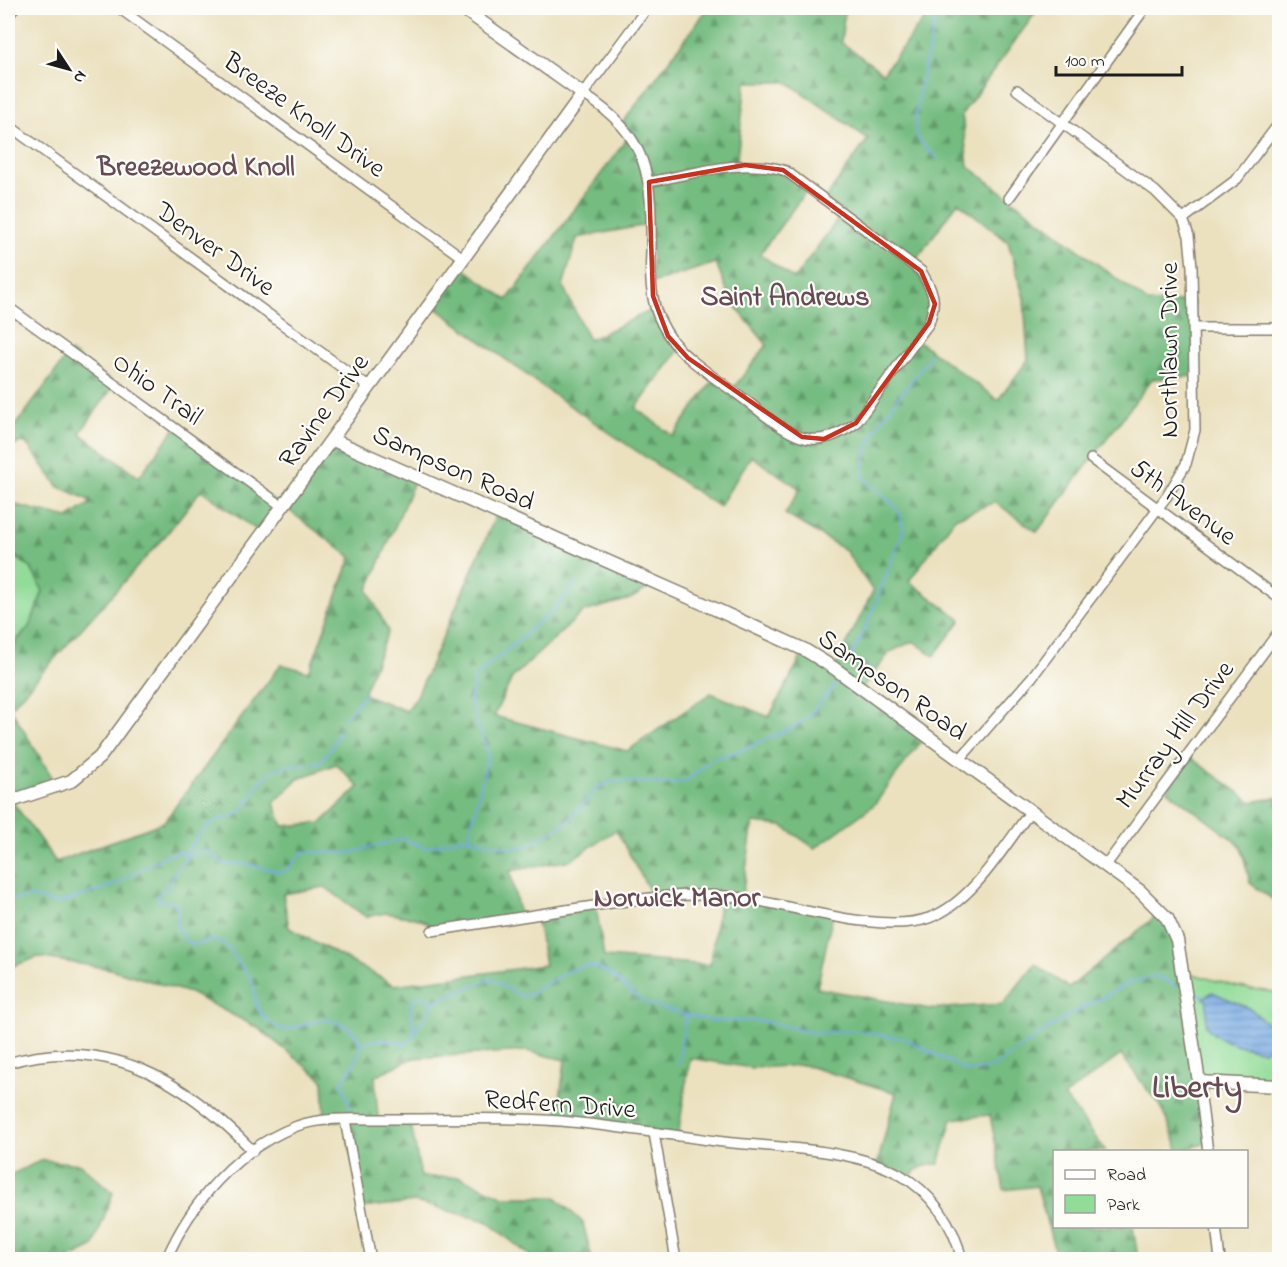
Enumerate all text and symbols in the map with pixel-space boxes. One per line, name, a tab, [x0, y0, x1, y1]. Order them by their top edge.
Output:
north arrow	[39, 39, 99, 99]
scale bar	[1056, 39, 1182, 77]
street label: Breeze Knoll Drive	[213, 43, 394, 189]
text: 100 m	[1065, 49, 1105, 75]
text: N	[67, 65, 92, 88]
district label: Breezewood Knoll	[95, 148, 295, 189]
street label: Denver Drive	[146, 192, 283, 307]
street label: Northlawn Drive	[1151, 261, 1190, 438]
district label: Saint Andrews	[701, 278, 869, 319]
street label: Ohio Trail	[103, 344, 210, 436]
street label: Ravine Drive	[270, 345, 381, 477]
street label: Sampson Road	[366, 416, 540, 523]
street label: 5th Avenue	[1121, 450, 1245, 557]
street label: Sampson Road	[809, 620, 974, 752]
street label: Murray Hill Drive	[1107, 652, 1246, 818]
district label: Norwick Manor	[594, 879, 762, 920]
district label: Liberty	[1152, 1065, 1242, 1114]
street label: Redfern Drive	[483, 1081, 638, 1130]
legend	[1053, 1150, 1248, 1228]
text: Road	[1107, 1163, 1146, 1189]
text: Park	[1107, 1193, 1140, 1219]

